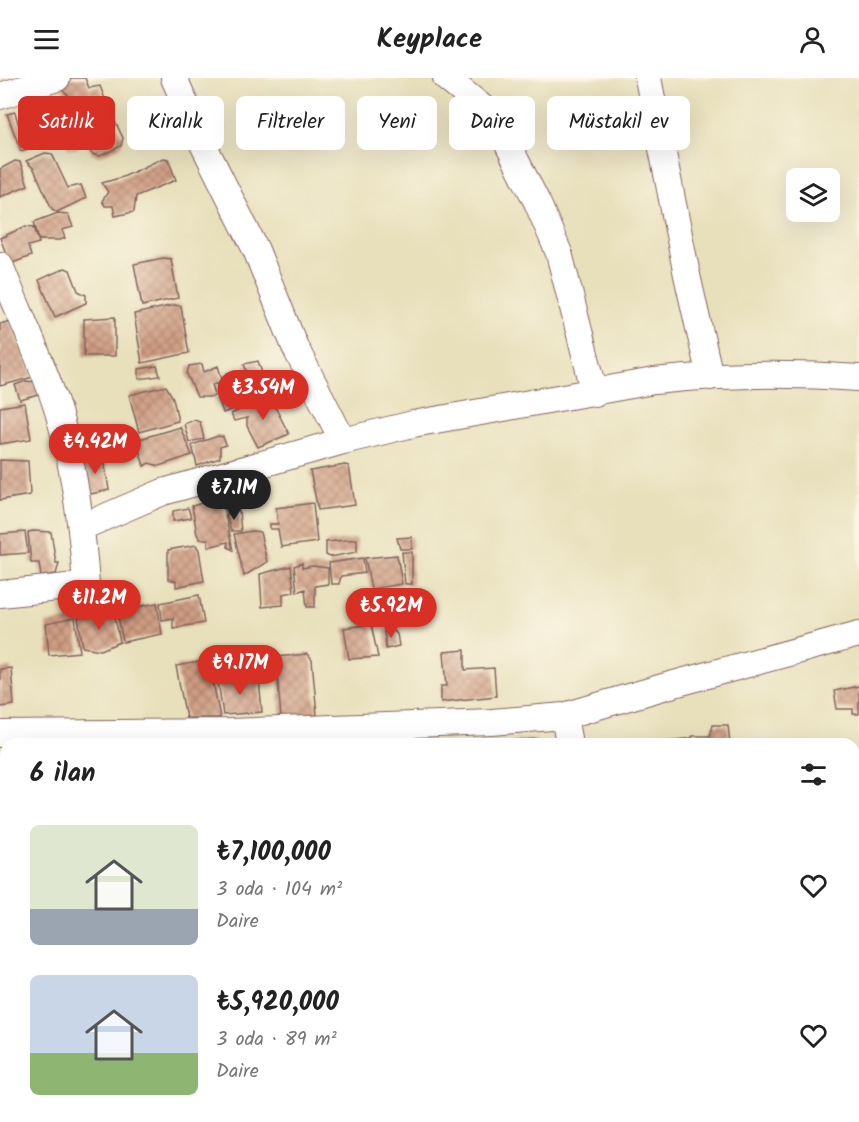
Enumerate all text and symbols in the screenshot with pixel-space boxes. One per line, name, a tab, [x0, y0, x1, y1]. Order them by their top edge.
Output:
text: Keyplace	[377, 18, 482, 61]
icon: menu	[30, 23, 63, 56]
icon: person	[796, 23, 829, 56]
chip: Satılık	[18, 96, 115, 150]
chip: Kiralık	[127, 96, 224, 150]
chip: Filtreler	[236, 96, 345, 150]
chip: Yeni	[357, 96, 437, 150]
chip: Daire	[449, 96, 535, 150]
chip: Müstakil ev	[547, 96, 690, 150]
map controls	[786, 168, 840, 222]
button: layers	[786, 168, 840, 222]
pin: ₺3.54M	[214, 370, 312, 421]
text: ₺3.54M	[232, 373, 294, 405]
pin: ₺4.42M	[46, 424, 144, 475]
text: ₺4.42M	[63, 427, 127, 459]
pin: ₺7.1M	[192, 470, 276, 521]
text: ₺7.1M	[211, 473, 257, 505]
pin: ₺11.2M	[50, 580, 148, 631]
text: ₺11.2M	[72, 583, 126, 615]
pin: ₺5.92M	[342, 588, 440, 639]
text: ₺5.92M	[360, 591, 422, 623]
pin: ₺9.17M	[191, 645, 289, 696]
text: ₺9.17M	[212, 648, 268, 680]
text: 6 ilan	[30, 753, 95, 795]
icon: filters	[797, 758, 830, 791]
text: ₺7,100,000	[216, 832, 331, 874]
icon: home	[78, 849, 150, 921]
icon: heart	[797, 869, 830, 902]
text: 3 oda · 104 m²	[216, 874, 342, 906]
text: Daire	[216, 906, 259, 938]
text: ₺5,920,000	[216, 982, 339, 1024]
icon: home	[78, 999, 150, 1071]
icon: heart	[797, 1019, 830, 1052]
text: 3 oda · 89 m²	[216, 1024, 337, 1056]
text: Daire	[216, 1056, 259, 1088]

